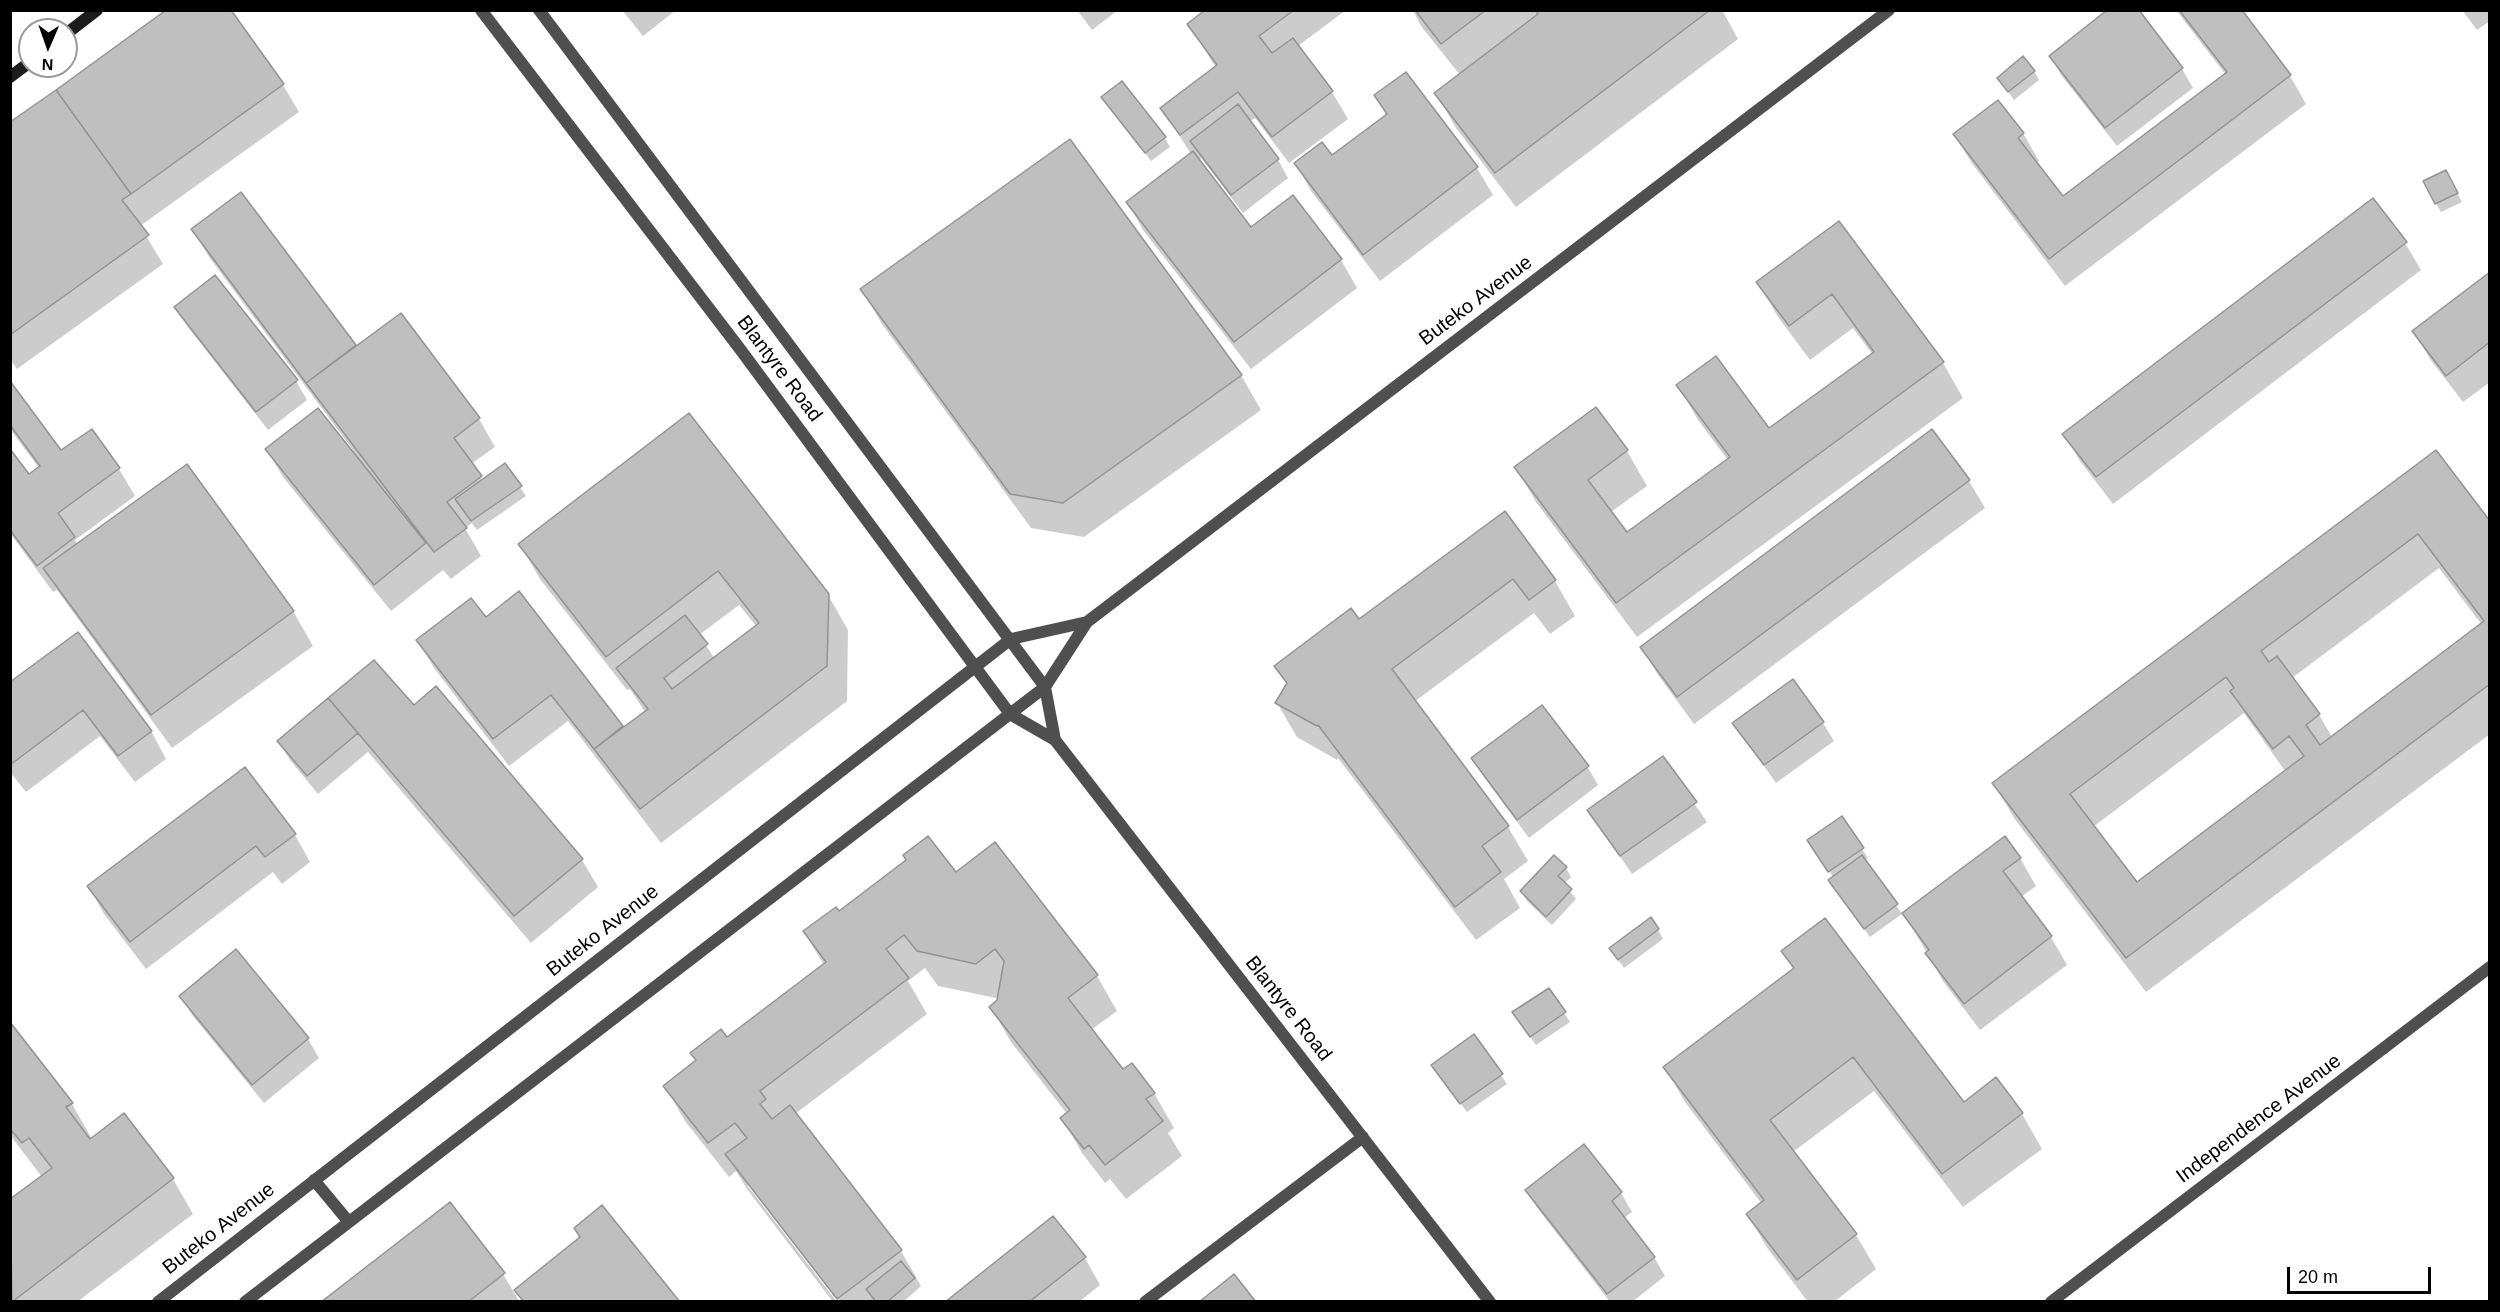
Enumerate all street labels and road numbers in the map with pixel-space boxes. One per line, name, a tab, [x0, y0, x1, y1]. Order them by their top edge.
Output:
street label: Buteko Avenue	[1415, 251, 1537, 351]
street label: Blantyre Road	[731, 311, 827, 427]
street label: Buteko Avenue	[542, 880, 664, 982]
street label: Blantyre Road	[1240, 952, 1336, 1066]
street label: Independence Avenue	[2172, 1049, 2346, 1189]
street label: Buteko Avenue	[158, 1178, 280, 1280]

